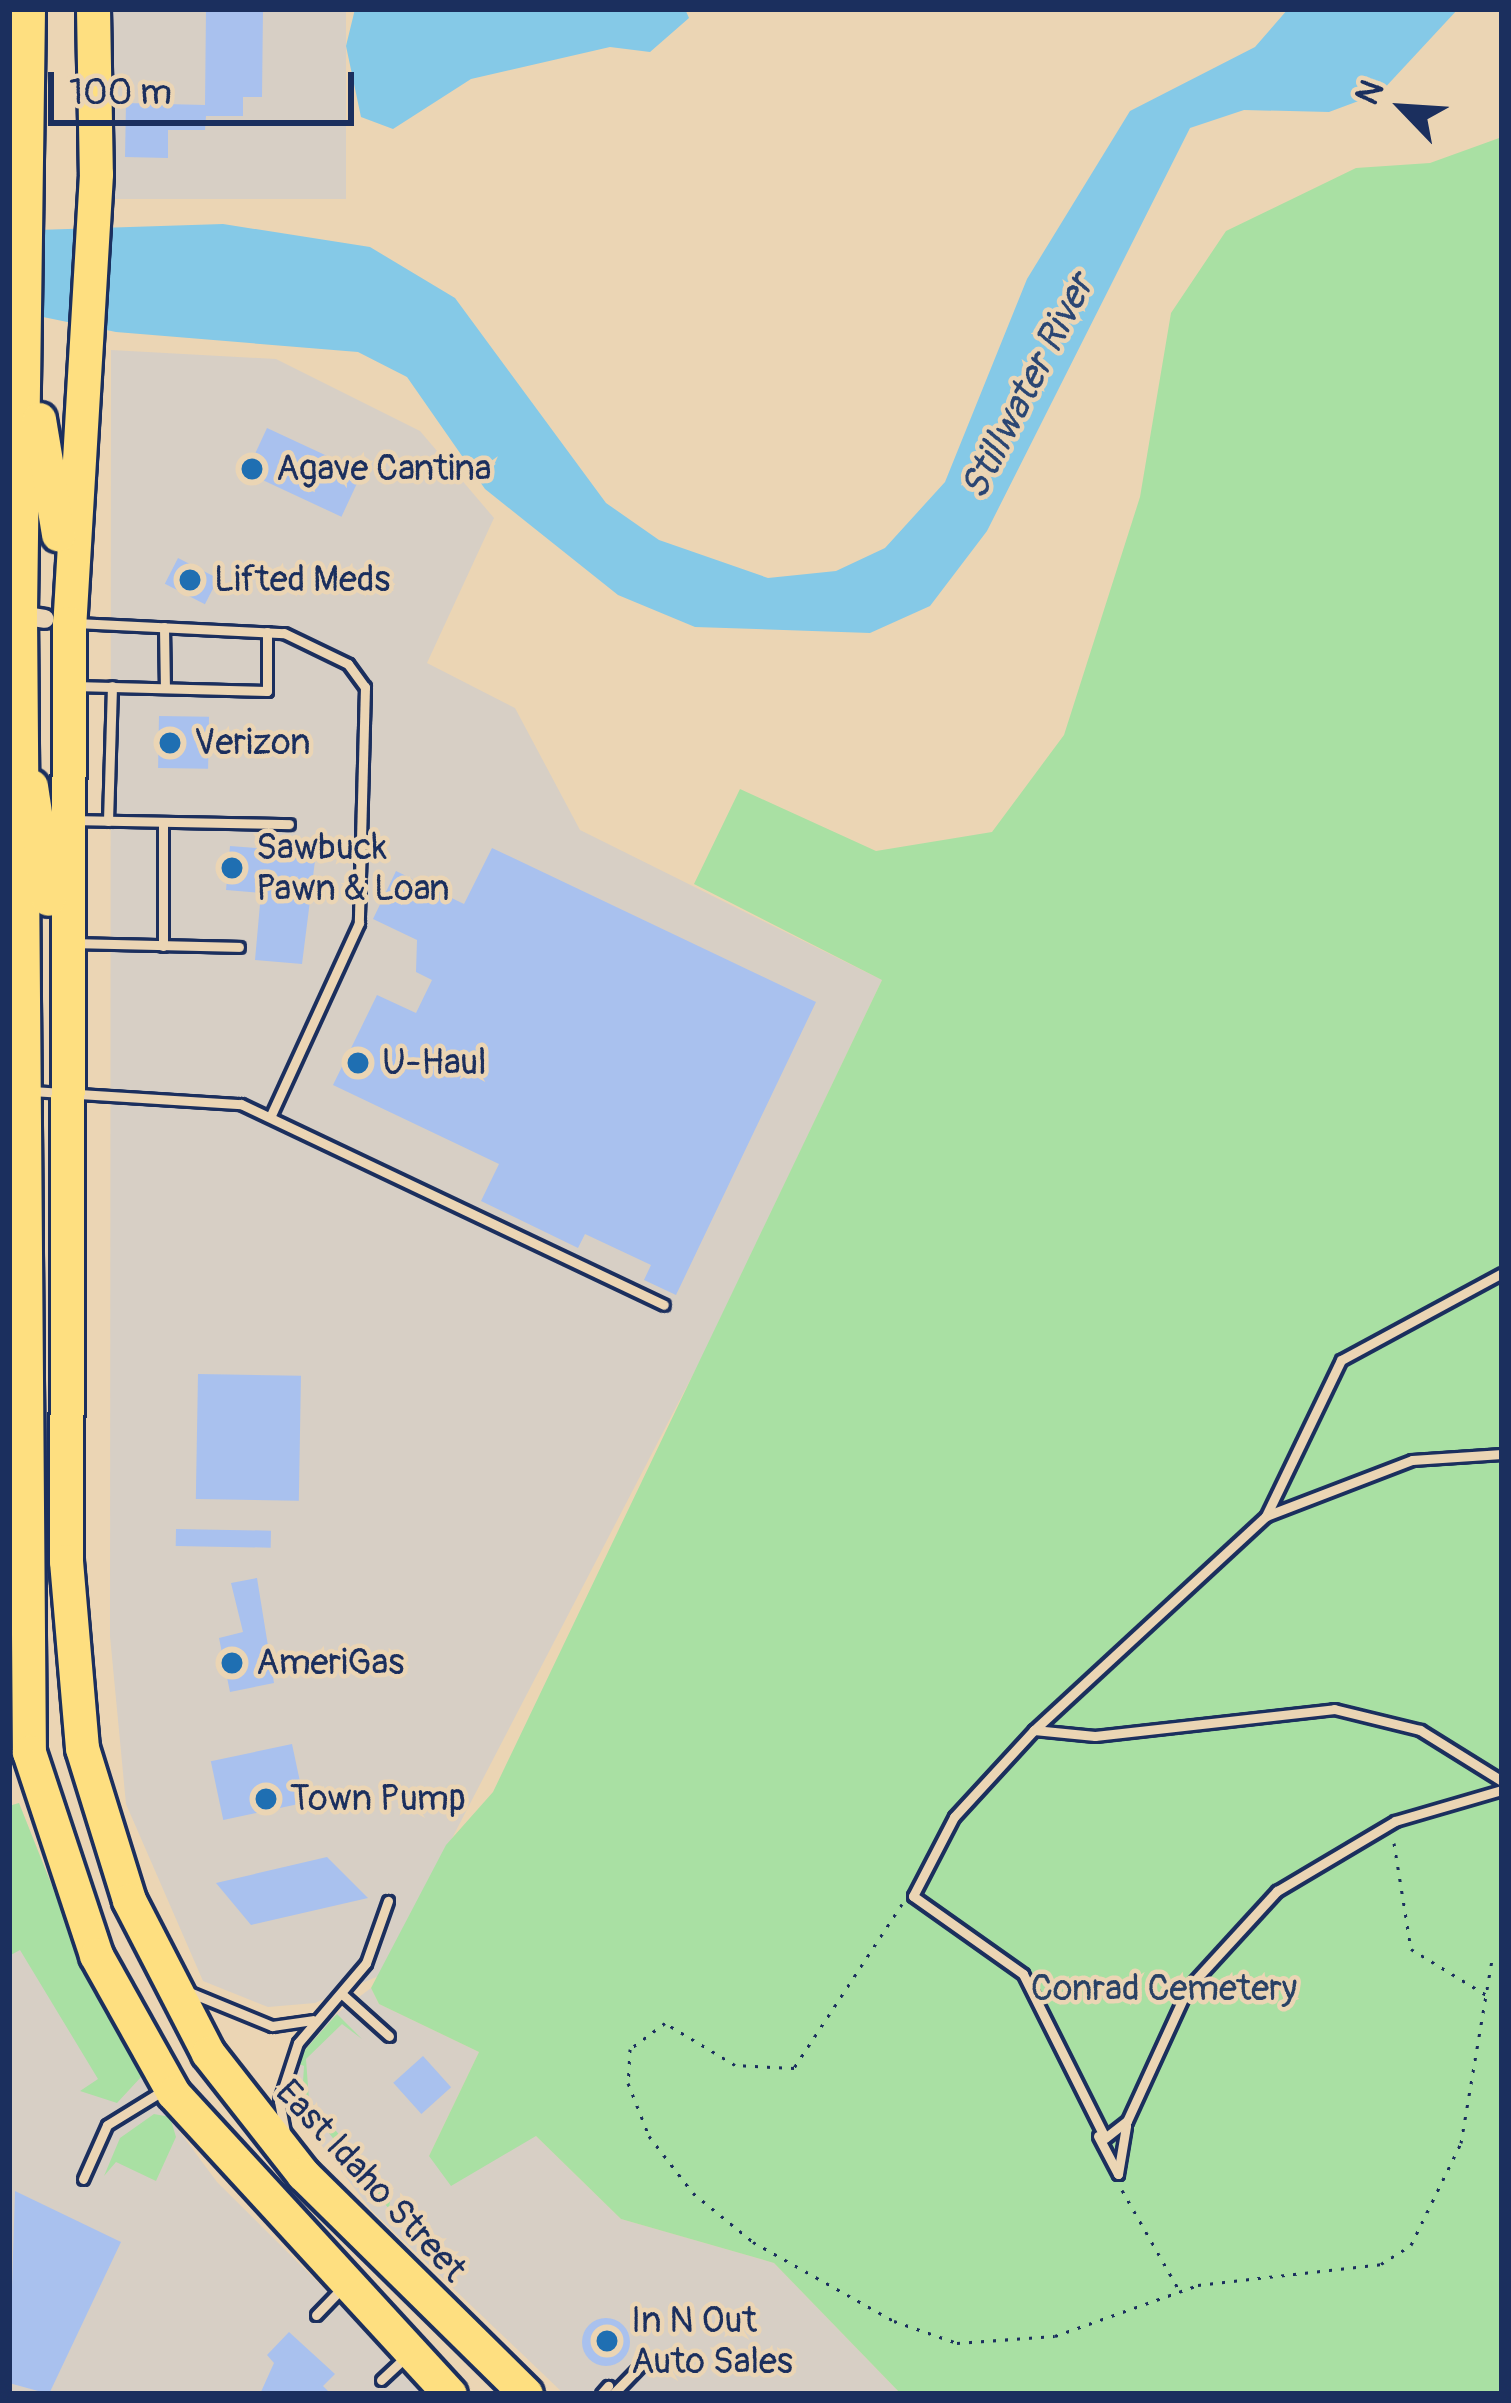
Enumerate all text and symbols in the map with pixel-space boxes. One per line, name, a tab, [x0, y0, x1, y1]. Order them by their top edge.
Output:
scale bar	[54, 48, 360, 122]
north arrow	[1343, 48, 1463, 168]
text: 100 m	[69, 70, 172, 115]
text: N	[1347, 74, 1393, 111]
water label: Stillwater River	[951, 267, 1105, 507]
place label: Agave Cantina	[276, 447, 492, 491]
marker: Agave Cantina	[239, 456, 265, 482]
place label: Lifted Meds	[214, 558, 390, 602]
marker: Lifted Meds	[177, 567, 203, 593]
place label: Verizon	[194, 721, 311, 765]
marker: Verizon	[157, 730, 183, 756]
place label: Sawbuck Pawn & Loan	[256, 825, 450, 910]
marker: Sawbuck Pawn & Loan	[219, 855, 245, 881]
place label: U-Haul	[382, 1041, 487, 1085]
marker: U-Haul	[345, 1050, 371, 1076]
place label: AmeriGas	[256, 1641, 404, 1685]
marker: AmeriGas	[219, 1650, 245, 1676]
place label: Town Pump	[290, 1777, 466, 1821]
marker: Town Pump	[253, 1786, 279, 1812]
park label: Conrad Cemetery	[1031, 1967, 1297, 2011]
street label: East Idaho Street	[267, 2071, 475, 2291]
place label: In N Out Auto Sales	[631, 2298, 793, 2383]
marker: In N Out Auto Sales	[594, 2328, 620, 2354]

